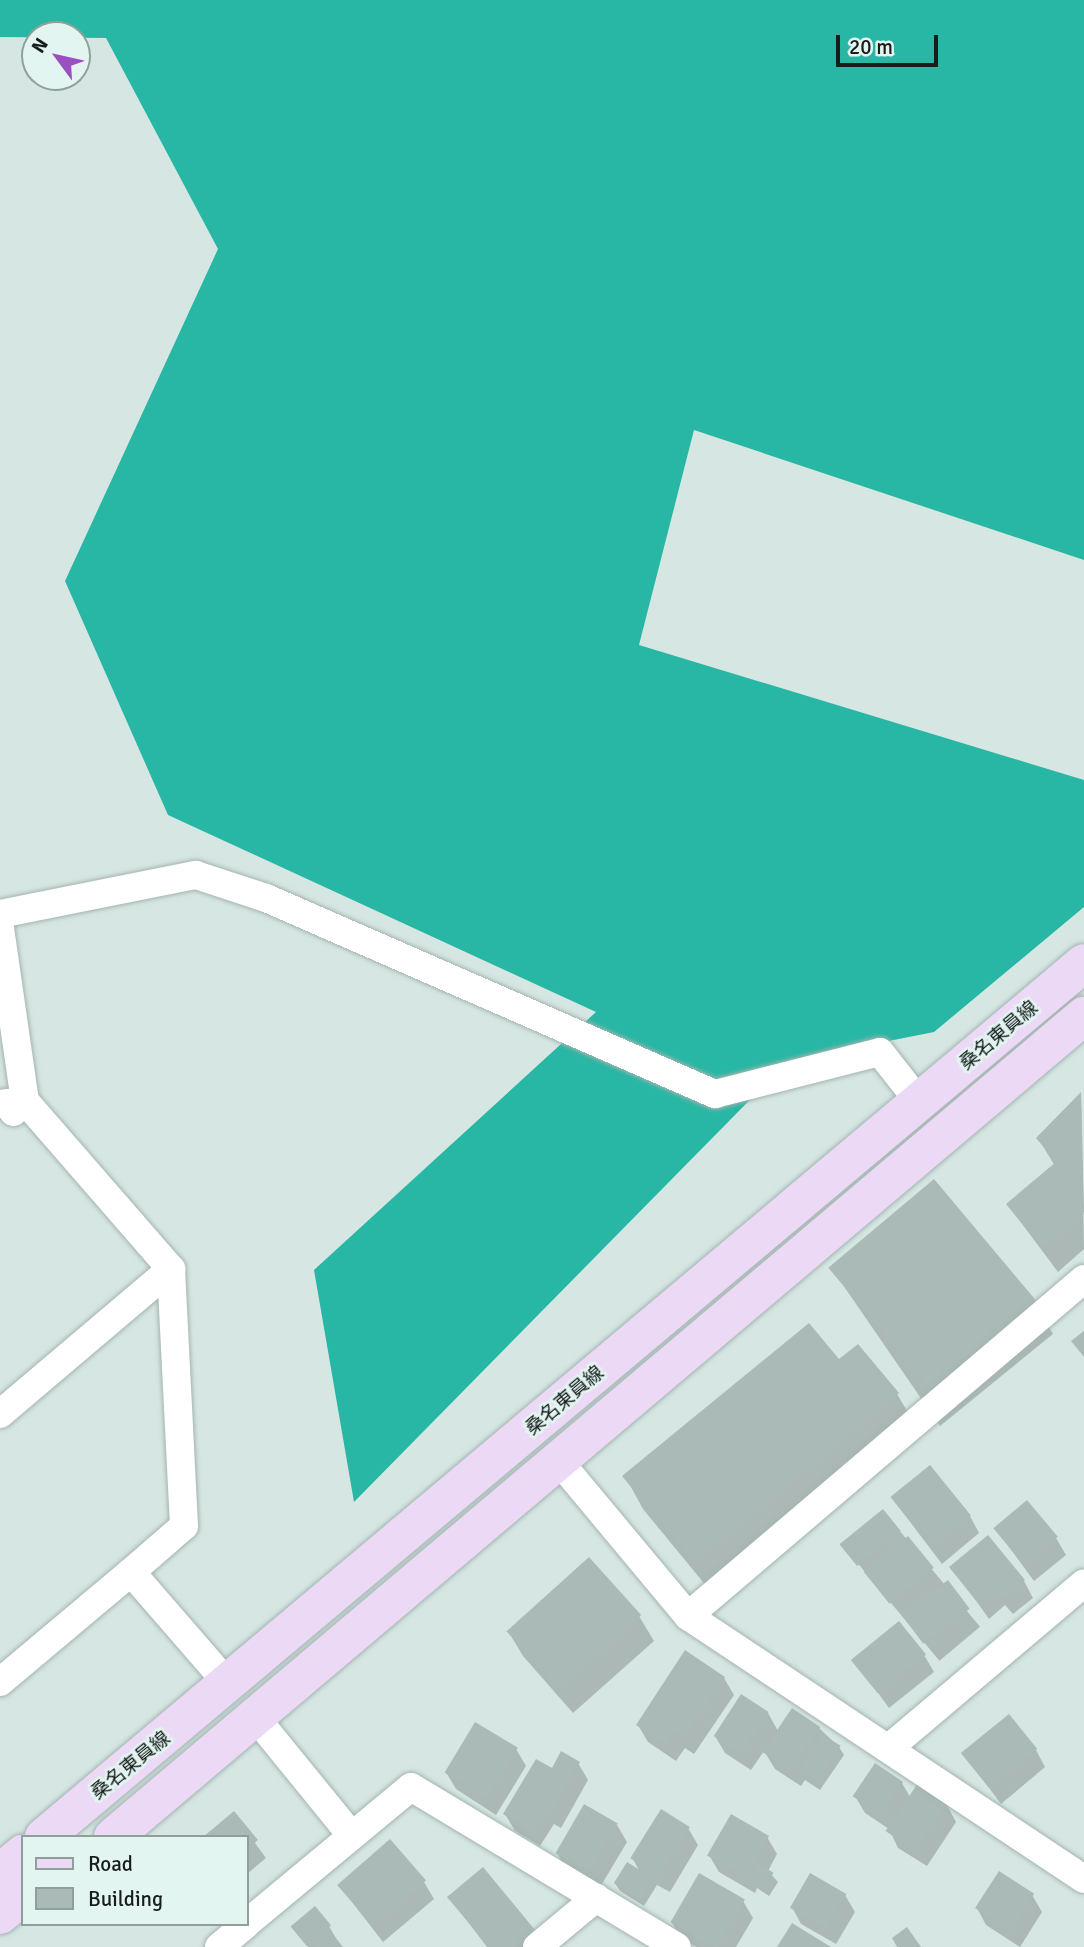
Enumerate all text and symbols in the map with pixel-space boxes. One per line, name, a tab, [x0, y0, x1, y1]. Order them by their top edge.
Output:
north arrow	[21, 21, 91, 91]
scale bar	[839, 21, 940, 65]
text: N	[26, 34, 54, 58]
text: 20 m	[849, 34, 893, 60]
street label: 桑名東員線	[955, 997, 1043, 1075]
street label: 桑名東員線	[521, 1362, 609, 1440]
street label: 桑名東員線	[87, 1727, 175, 1805]
legend	[21, 1835, 248, 1926]
text: Road	[88, 1851, 133, 1877]
text: Building	[88, 1886, 163, 1912]

